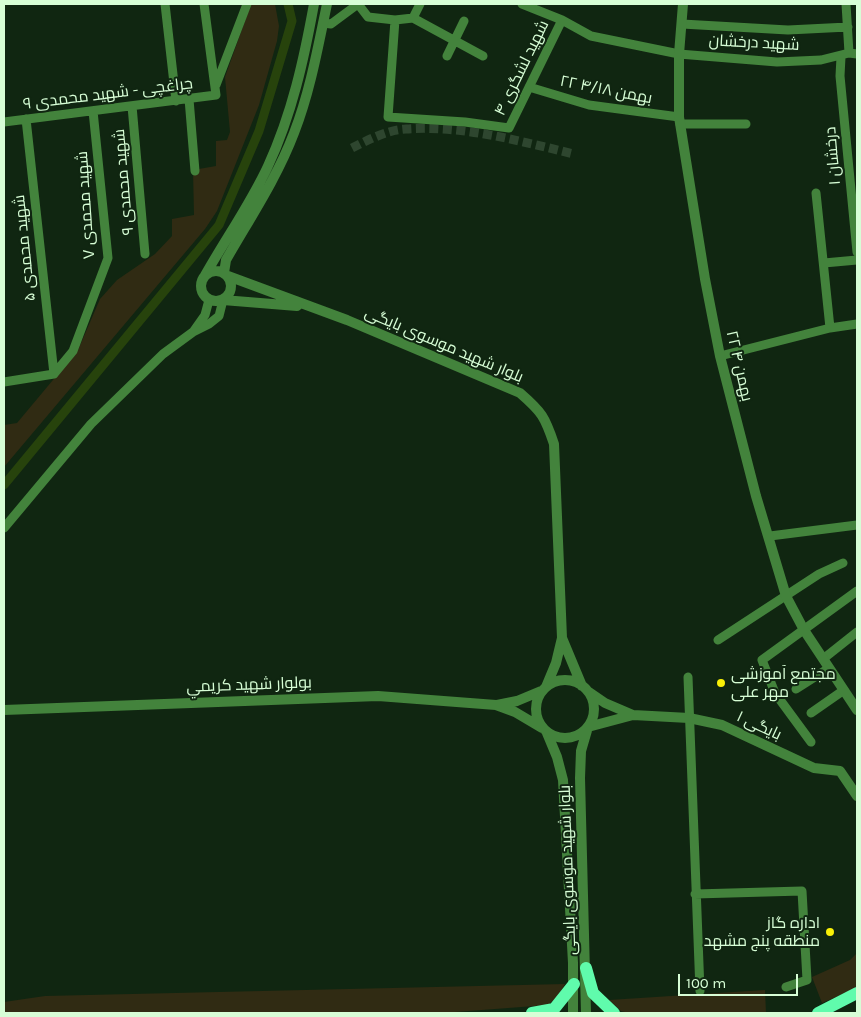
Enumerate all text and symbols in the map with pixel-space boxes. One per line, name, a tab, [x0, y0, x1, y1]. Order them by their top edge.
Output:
street label: شهید لشگری ۴	[491, 17, 553, 119]
street label: شهید درخشان	[708, 31, 800, 55]
street label: ۲۲ بهمن ۴/۱۸	[558, 72, 654, 108]
street label: ۹ چراغچی - شهید محمدی	[22, 74, 194, 114]
street label: درخشان ۱	[821, 126, 845, 186]
street label: شهید محمدی ۹	[110, 128, 138, 236]
street label: شهید محمدی ۷	[73, 150, 99, 260]
street label: شهید محمدی ۵	[10, 194, 40, 302]
street label: بلوار شهید موسوی بایگی	[362, 303, 526, 387]
street label: ۲۲ بهمن ۴	[722, 329, 756, 403]
place label: مجتمع آموزشی مهر علی	[731, 664, 836, 702]
street label: بولوار شهيد كريمي	[186, 673, 312, 697]
marker: مجتمع آموزشی مهر علی	[715, 677, 727, 689]
street label: بایگی ۱	[733, 707, 785, 745]
street label: بلوار شهید موسوی بایگی	[555, 784, 581, 956]
place label: اداره گاز منطقه پنج مشهد	[704, 913, 820, 951]
marker: اداره گاز منطقه پنج مشهد	[824, 926, 836, 938]
scale bar	[681, 964, 801, 996]
text: 100 m	[686, 974, 726, 992]

